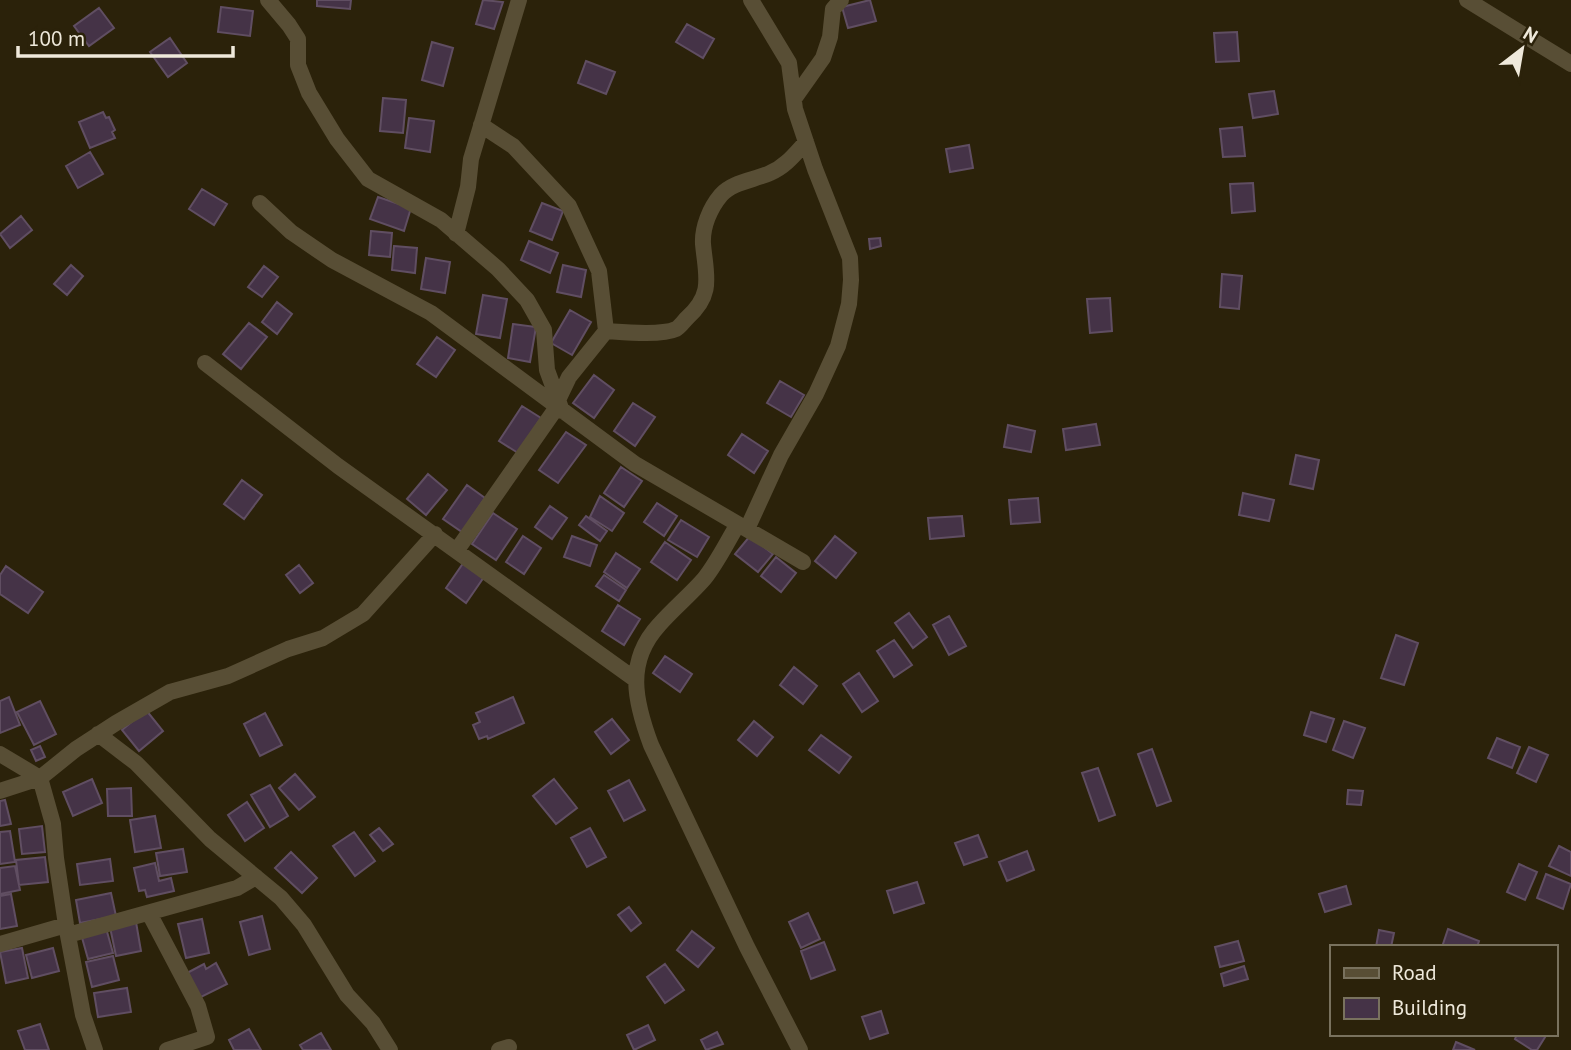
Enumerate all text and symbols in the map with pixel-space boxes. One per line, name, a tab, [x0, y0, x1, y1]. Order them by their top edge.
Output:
scale bar	[18, 14, 233, 58]
north arrow	[1487, 14, 1557, 84]
text: N	[1519, 21, 1542, 48]
text: 100 m	[28, 25, 85, 52]
legend	[1330, 945, 1557, 1036]
text: Road	[1392, 959, 1436, 986]
text: Building	[1392, 994, 1467, 1021]

